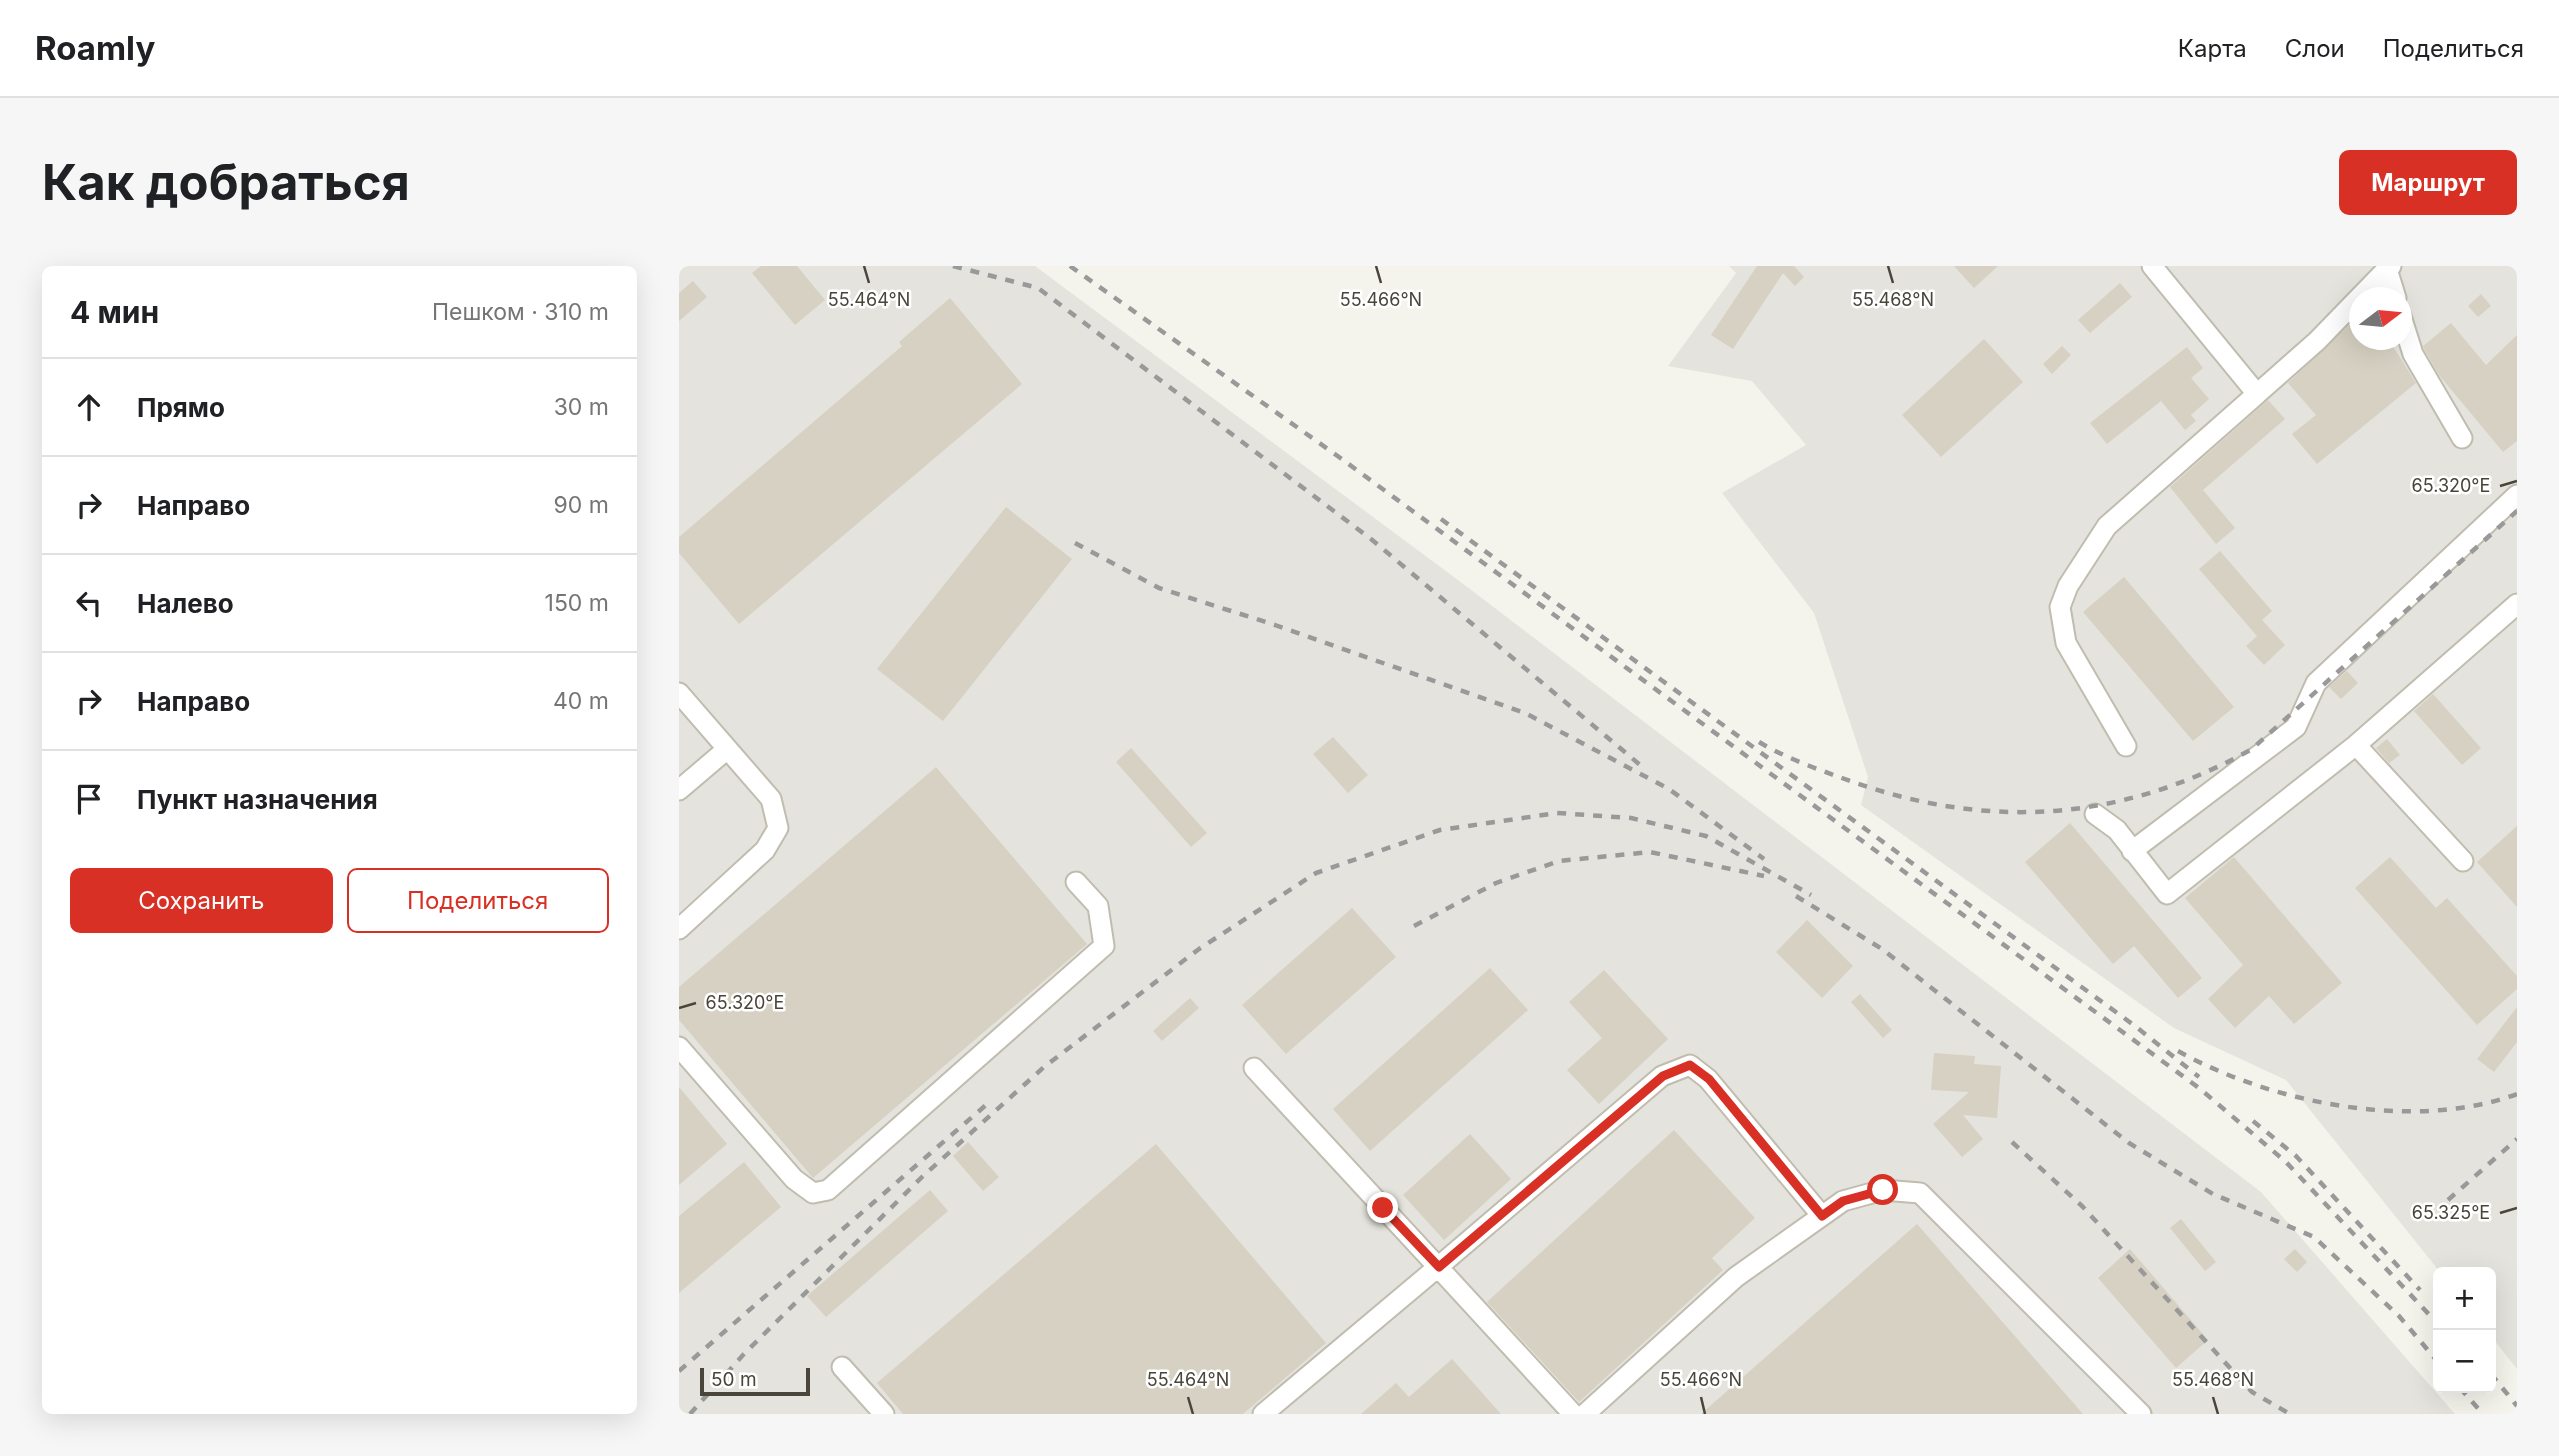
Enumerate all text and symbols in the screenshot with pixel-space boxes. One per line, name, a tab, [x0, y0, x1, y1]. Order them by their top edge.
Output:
text: Roamly	[35, 28, 155, 68]
text: Карта	[2178, 34, 2247, 63]
text: Слои	[2285, 34, 2345, 63]
text: Поделиться	[2383, 34, 2524, 63]
button: Маршрут	[2339, 150, 2517, 215]
text: Как добраться	[42, 153, 410, 212]
north arrow	[2349, 287, 2412, 350]
text: 55.464°N	[828, 289, 910, 310]
text: 55.466°N	[1340, 289, 1422, 310]
text: 55.468°N	[1852, 289, 1934, 310]
text: 4 мин	[70, 294, 159, 330]
text: Пешком · 310 m	[432, 298, 609, 326]
icon: ahead	[70, 388, 108, 426]
text: Прямо	[137, 392, 225, 423]
text: 30 m	[554, 393, 609, 421]
text: 65.320°E	[2412, 475, 2490, 496]
icon: right	[70, 486, 108, 524]
text: Направо	[137, 490, 250, 521]
text: 90 m	[554, 491, 609, 519]
icon: left	[70, 584, 108, 622]
text: Налево	[137, 588, 234, 619]
text: 150 m	[545, 589, 609, 617]
icon: right	[70, 682, 108, 720]
text: Направо	[137, 686, 250, 717]
text: 40 m	[553, 687, 609, 715]
icon: arrive	[70, 780, 108, 818]
text: Пункт назначения	[137, 784, 378, 815]
button: Сохранить	[70, 868, 333, 933]
button: Поделиться	[347, 868, 609, 933]
text: 65.320°E	[706, 992, 784, 1013]
route start	[1867, 1174, 1898, 1205]
route end	[1367, 1192, 1398, 1223]
text: 65.325°E	[2412, 1202, 2490, 1223]
map controls	[2433, 1267, 2496, 1393]
button: +	[2433, 1267, 2496, 1330]
button: −	[2433, 1330, 2496, 1393]
scale bar	[700, 1365, 810, 1397]
text: 50 m	[711, 1368, 757, 1391]
text: 55.464°N	[1147, 1369, 1229, 1390]
text: 55.466°N	[1660, 1369, 1742, 1390]
text: 55.468°N	[2172, 1369, 2254, 1390]

